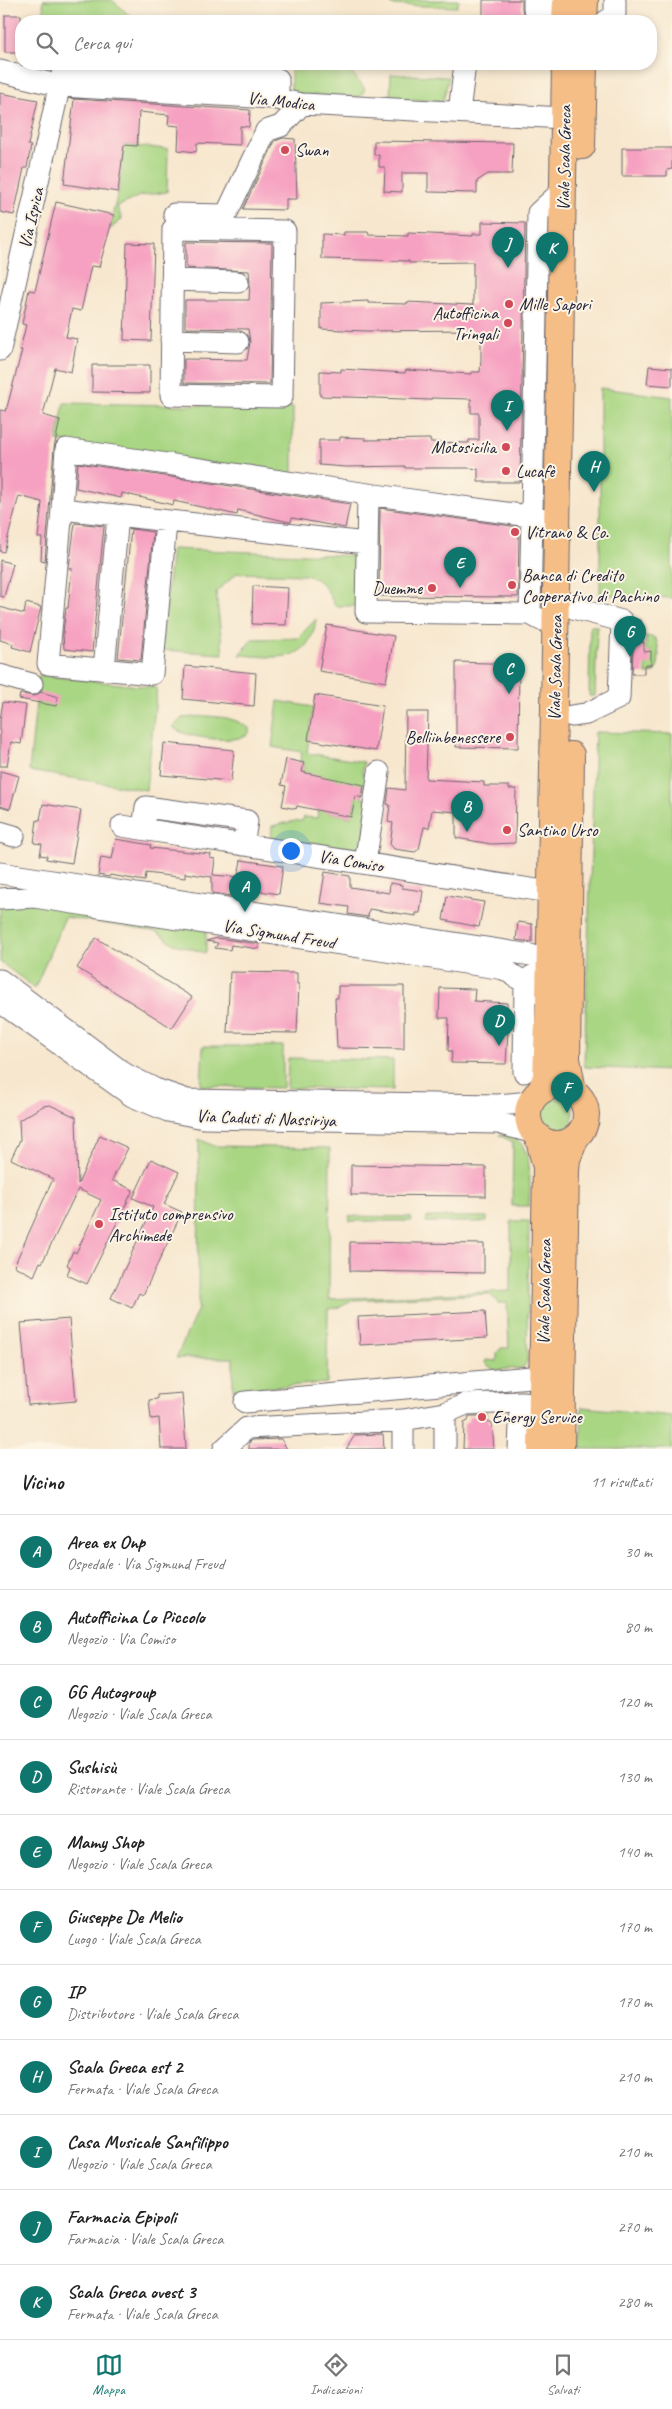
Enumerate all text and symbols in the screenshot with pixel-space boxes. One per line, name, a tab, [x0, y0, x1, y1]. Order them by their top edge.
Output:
search box	[15, 15, 657, 70]
icon: search	[33, 29, 61, 57]
text: Cerca qui	[73, 31, 132, 55]
street label: Via Modica	[247, 87, 317, 116]
street label: Viale Scala Greca	[552, 104, 576, 211]
place label: Swan	[295, 139, 329, 161]
marker: Swan	[279, 144, 291, 156]
street label: Via Ispica	[13, 184, 49, 251]
pin: J	[492, 227, 524, 268]
pin: K	[536, 232, 568, 273]
place label: Mille Sapori	[519, 293, 594, 315]
marker: Mille Sapori	[503, 298, 515, 310]
place label: Autofficina Tringali	[433, 302, 501, 345]
marker: Autofficina Tringali	[502, 317, 514, 329]
pin: I	[491, 390, 523, 431]
place label: Motosicilia	[431, 436, 498, 458]
marker: Motosicilia	[500, 441, 512, 453]
pin: H	[578, 451, 610, 492]
place label: Lucafè	[516, 460, 555, 482]
marker: Lucafè	[500, 465, 512, 477]
place label: Vitrano & Co.	[525, 521, 609, 543]
marker: Vitrano & Co.	[509, 526, 521, 538]
pin: E	[444, 547, 476, 588]
place label: Banca di Credito Cooperativo di Pachino	[522, 564, 660, 607]
place label: Duemme	[372, 577, 423, 599]
marker: Banca di Credito Cooperativo di Pachino	[506, 579, 518, 591]
marker: Duemme	[426, 582, 438, 594]
street label: Viale Scala Greca	[543, 614, 567, 721]
pin: G	[614, 616, 646, 657]
pin: C	[493, 653, 525, 694]
place label: Belliinbenessere	[406, 726, 501, 748]
marker: Belliinbenessere	[504, 731, 516, 743]
pin: B	[451, 791, 483, 832]
place label: Santino Urso	[517, 819, 599, 841]
marker: Santino Urso	[501, 824, 513, 836]
your location	[278, 838, 304, 864]
street label: Via Comiso	[317, 845, 386, 877]
pin: A	[229, 871, 261, 912]
street label: Via Sigmund Freud	[221, 914, 340, 954]
pin: D	[483, 1005, 515, 1046]
pin: F	[551, 1072, 583, 1113]
street label: Via Caduti di Nassiriya	[196, 1105, 337, 1131]
place label: Istituto comprensivo Archimede	[109, 1203, 234, 1246]
marker: Istituto comprensivo Archimede	[93, 1218, 105, 1230]
street label: Viale Scala Greca	[532, 1238, 556, 1345]
place label: Energy Service	[492, 1406, 583, 1428]
marker: Energy Service	[476, 1411, 488, 1423]
text: Vicino	[20, 1469, 63, 1495]
text: 11 risultati	[591, 1472, 652, 1492]
text: Area ex Onp	[67, 1530, 145, 1554]
text: A	[32, 1542, 40, 1562]
text: 30 m	[625, 1542, 652, 1562]
text: Ospedale · Via Sigmund Freud	[67, 1554, 224, 1574]
text: Autofficina Lo Piccolo	[67, 1605, 205, 1629]
text: B	[32, 1617, 40, 1637]
text: 80 m	[625, 1617, 652, 1637]
text: Negozio · Via Comiso	[67, 1629, 175, 1649]
text: GG Autogroup	[67, 1680, 155, 1704]
text: C	[32, 1692, 40, 1712]
text: 120 m	[618, 1692, 652, 1712]
text: Negozio · Viale Scala Greca	[67, 1704, 212, 1724]
text: Sushisù	[67, 1755, 116, 1779]
text: D	[31, 1767, 41, 1787]
text: 130 m	[618, 1767, 652, 1787]
text: Ristorante · Viale Scala Greca	[67, 1779, 230, 1799]
text: Mamy Shop	[67, 1830, 143, 1854]
text: E	[32, 1842, 40, 1862]
text: 140 m	[618, 1842, 652, 1862]
text: Negozio · Viale Scala Greca	[67, 1854, 212, 1874]
text: Giuseppe De Melio	[67, 1905, 182, 1929]
text: F	[32, 1917, 40, 1937]
text: 170 m	[618, 1917, 652, 1937]
text: Luogo · Viale Scala Greca	[67, 1929, 201, 1949]
text: IP	[67, 1980, 84, 2004]
text: G	[32, 1992, 40, 2012]
text: 170 m	[618, 1992, 652, 2012]
text: Distributore · Viale Scala Greca	[67, 2004, 238, 2024]
text: Scala Greca est 2	[67, 2055, 182, 2079]
text: H	[31, 2067, 41, 2087]
text: 210 m	[618, 2067, 652, 2087]
text: Fermata · Viale Scala Greca	[67, 2079, 218, 2099]
text: Casa Musicale Sanfilippo	[67, 2130, 228, 2154]
text: I	[33, 2142, 39, 2162]
text: 210 m	[618, 2142, 652, 2162]
text: Negozio · Viale Scala Greca	[67, 2154, 212, 2174]
text: Farmacia Epipoli	[67, 2205, 176, 2229]
text: J	[33, 2217, 39, 2237]
text: 270 m	[618, 2217, 652, 2237]
text: Farmacia · Viale Scala Greca	[67, 2229, 223, 2249]
text: Scala Greca ovest 3	[67, 2280, 196, 2304]
text: K	[32, 2292, 40, 2312]
text: 280 m	[618, 2292, 652, 2312]
text: Fermata · Viale Scala Greca	[67, 2304, 218, 2324]
tab: Mappa	[93, 2351, 125, 2398]
tab: Indicazioni	[310, 2351, 362, 2398]
tab: Salvati	[547, 2351, 579, 2398]

